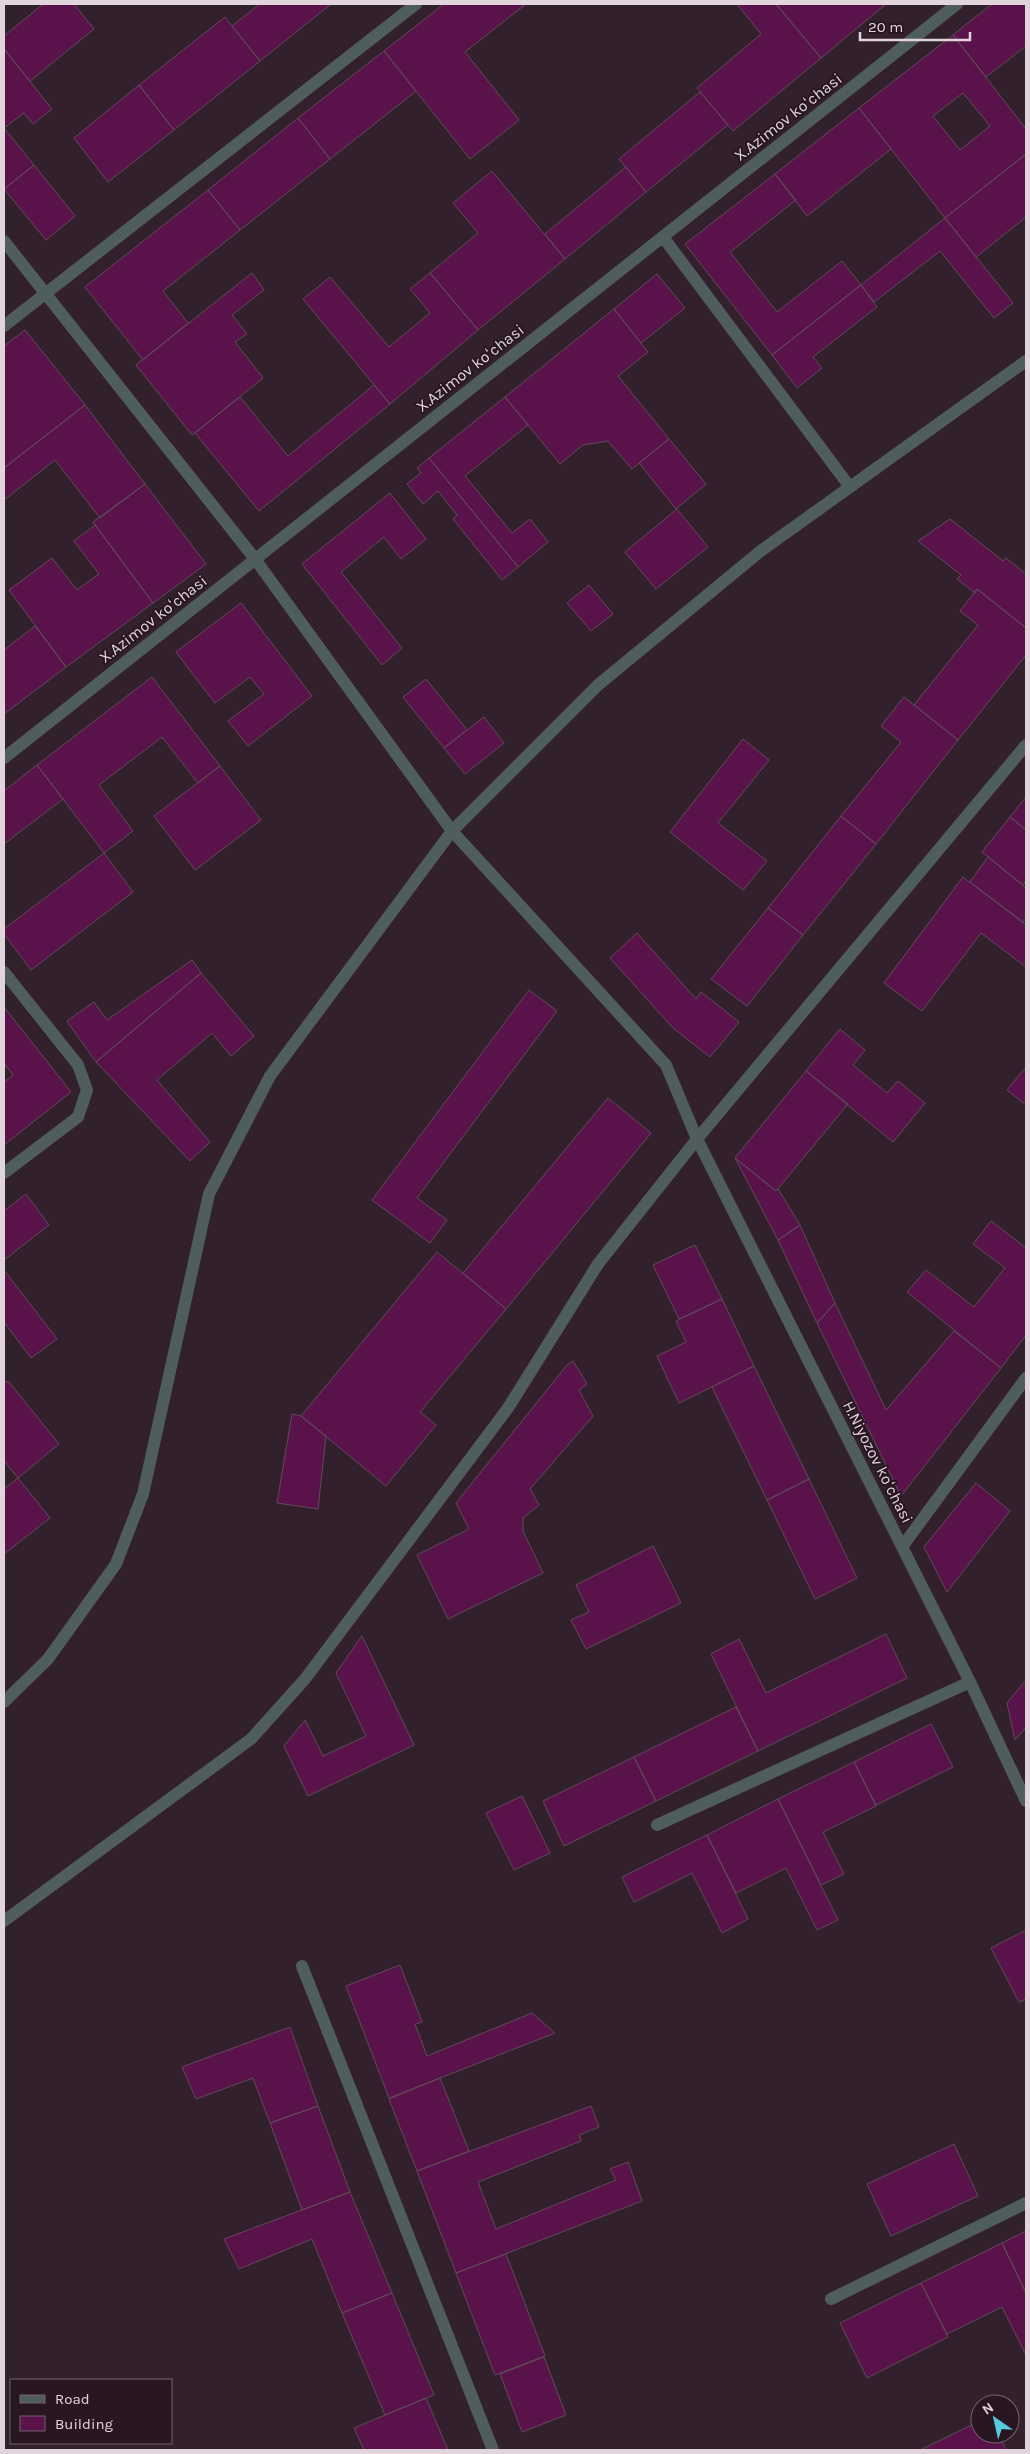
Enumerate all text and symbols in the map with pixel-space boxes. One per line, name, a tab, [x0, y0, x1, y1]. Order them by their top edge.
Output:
scale bar	[860, 10, 970, 42]
text: 20 m	[868, 18, 903, 36]
street label: X.Azimov koʻchasi	[730, 69, 846, 165]
street label: X.Azimov koʻchasi	[412, 320, 528, 416]
street label: X.Azimov koʻchasi	[95, 571, 211, 667]
street label: H.Niyozov koʻchasi	[839, 1398, 917, 1526]
legend	[10, 2379, 172, 2444]
text: Road	[55, 2390, 90, 2408]
north arrow	[970, 2394, 1020, 2444]
text: N	[979, 2399, 997, 2418]
text: Building	[55, 2415, 113, 2433]

